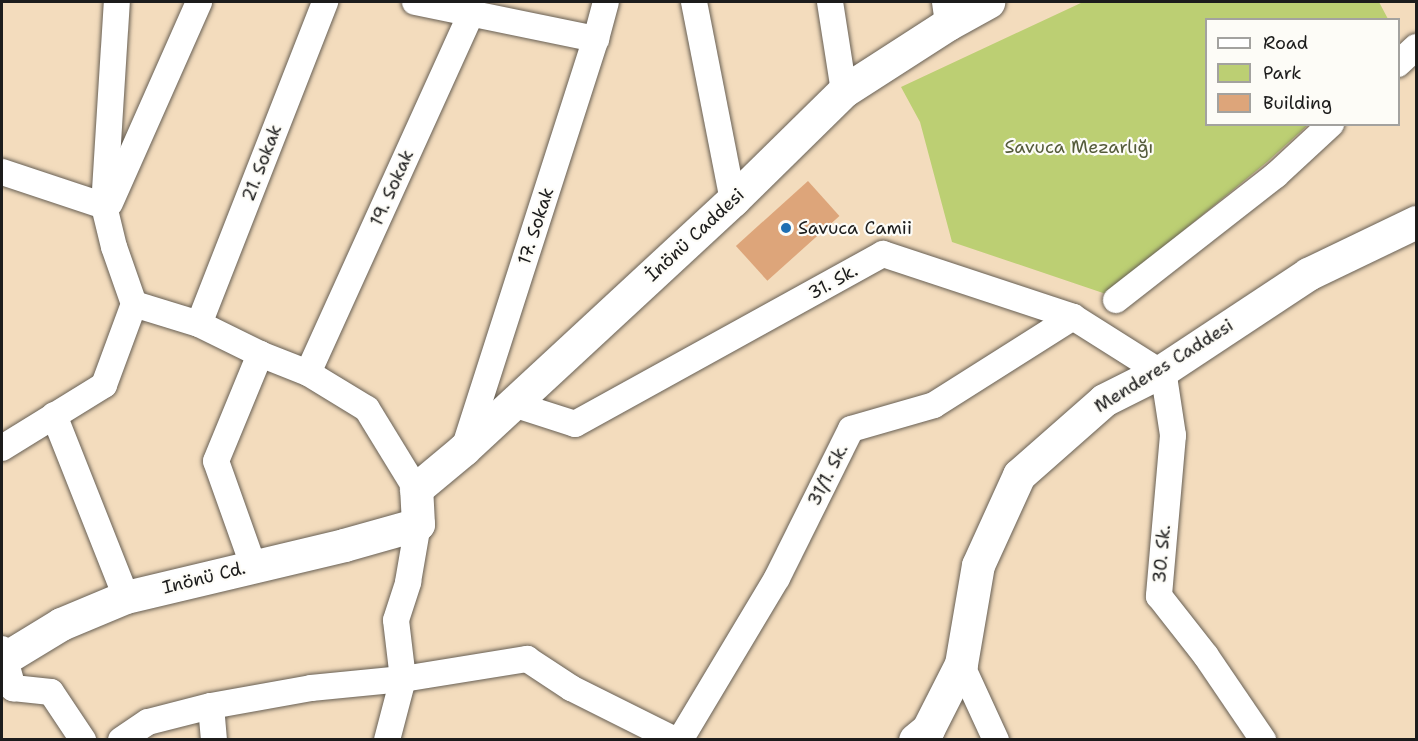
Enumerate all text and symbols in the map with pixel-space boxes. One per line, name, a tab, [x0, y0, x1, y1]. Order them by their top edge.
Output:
legend	[1205, 18, 1400, 126]
text: Road	[1263, 31, 1308, 55]
text: Park	[1263, 61, 1302, 85]
text: Building	[1263, 91, 1332, 115]
street label: 21. Sokak	[237, 121, 287, 205]
park label: Savuca Mezarlığı	[1005, 136, 1153, 158]
street label: 19. Sokak	[366, 146, 418, 230]
street label: İnönü Caddesi	[641, 184, 749, 286]
street label: 17. Sokak	[513, 185, 559, 267]
place label: Savuca Camii	[798, 217, 912, 239]
marker: Savuca Camii	[779, 221, 793, 235]
street label: 31. Sk.	[805, 260, 861, 304]
street label: Menderes Caddesi	[1091, 315, 1237, 417]
street label: 31/1. Sk.	[803, 440, 853, 510]
street label: 30. Sk.	[1149, 524, 1175, 584]
street label: Inönü Cd.	[160, 557, 248, 599]

